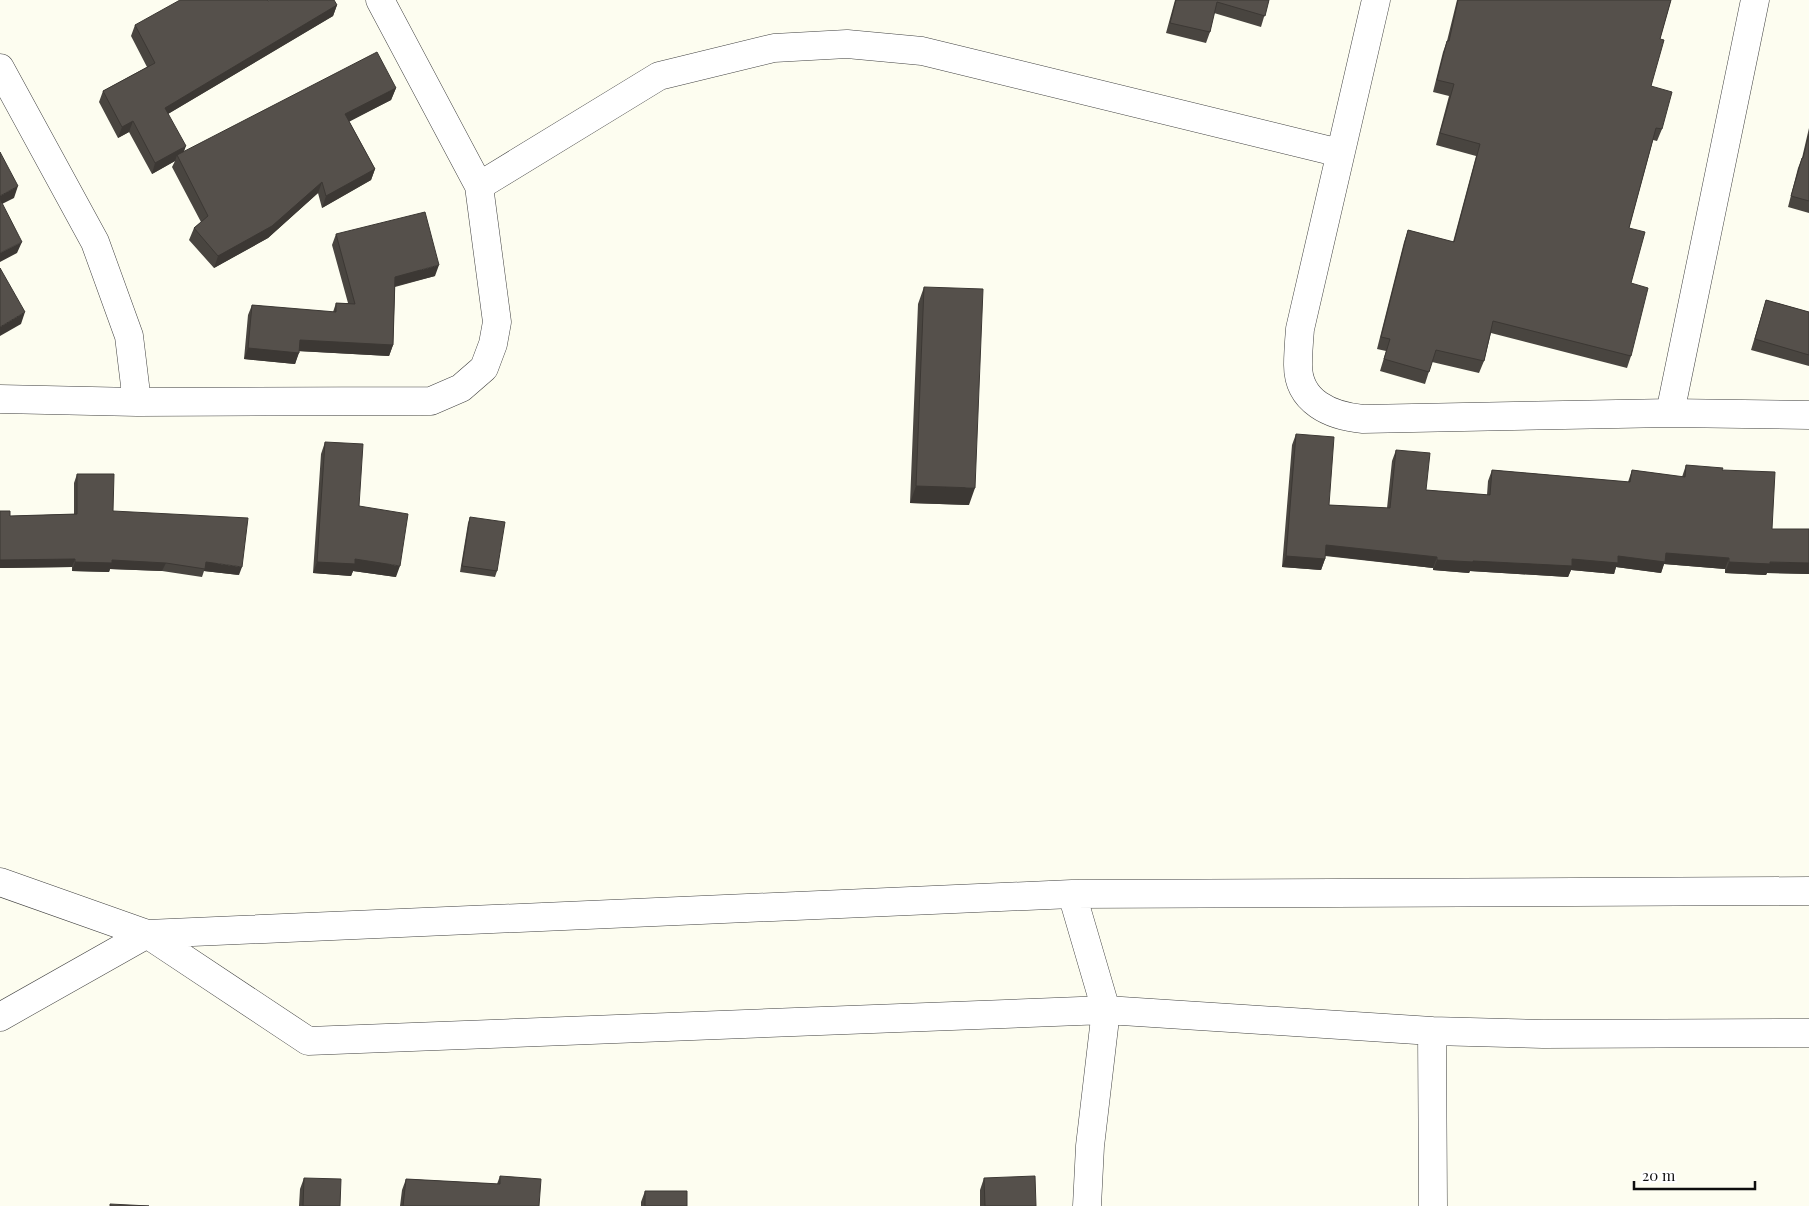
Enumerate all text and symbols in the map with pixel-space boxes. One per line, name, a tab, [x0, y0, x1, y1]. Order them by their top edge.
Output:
scale bar	[1634, 1158, 1755, 1190]
text: 20 m	[1642, 1165, 1676, 1185]

